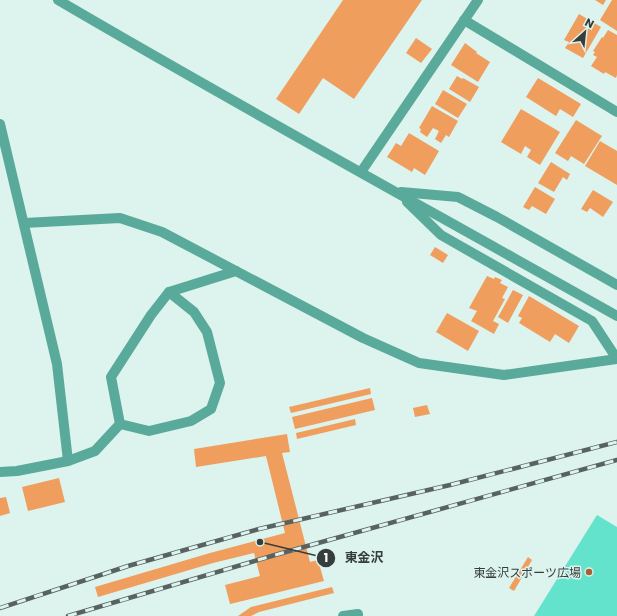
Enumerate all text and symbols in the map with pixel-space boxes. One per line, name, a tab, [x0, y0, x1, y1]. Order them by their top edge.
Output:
north arrow	[565, 12, 605, 52]
text: N	[582, 14, 597, 32]
callout: 東金沢	[316, 545, 391, 570]
text: 東金沢	[344, 548, 384, 567]
text: 1	[324, 549, 328, 566]
place label: 東金沢スポーツ広場	[473, 564, 581, 581]
marker: 東金沢スポーツ広場	[584, 567, 594, 577]

